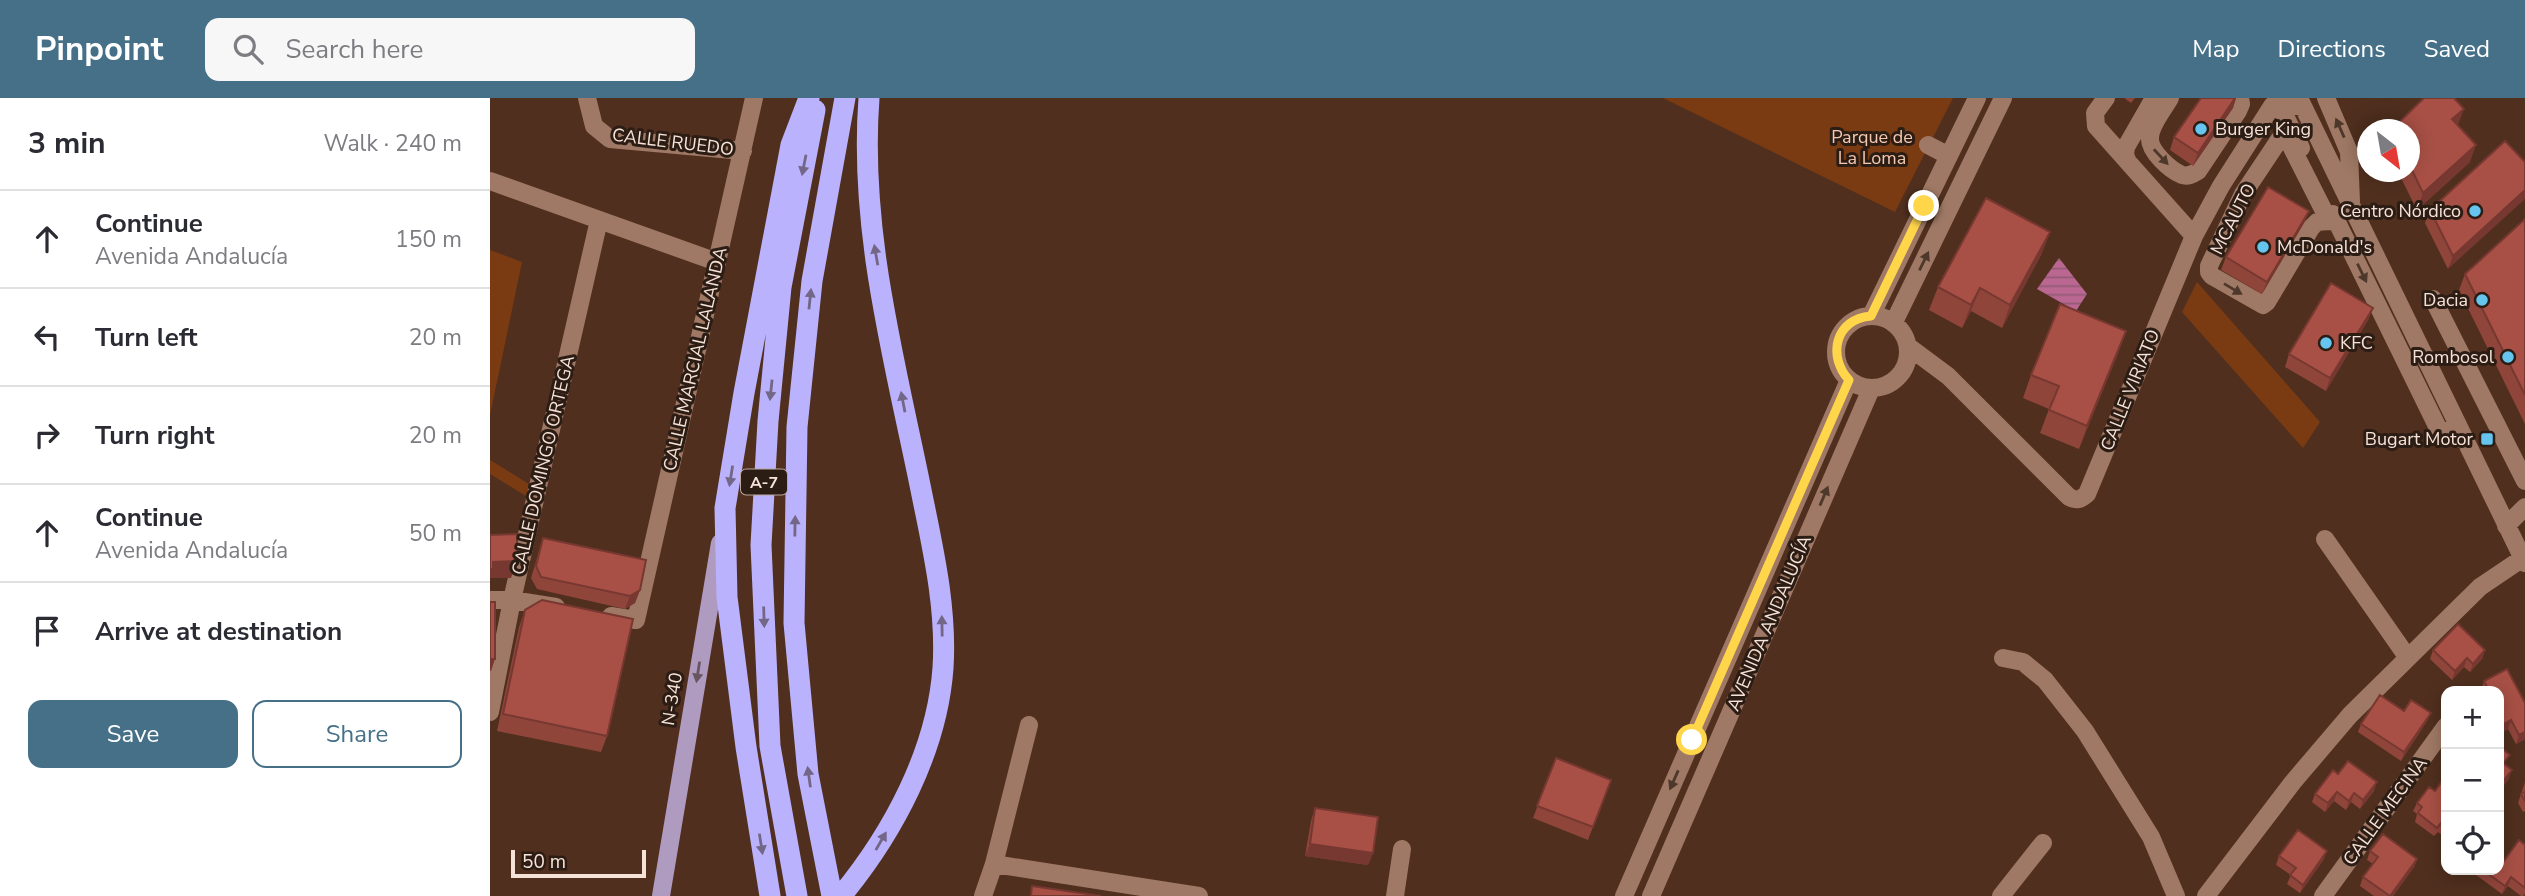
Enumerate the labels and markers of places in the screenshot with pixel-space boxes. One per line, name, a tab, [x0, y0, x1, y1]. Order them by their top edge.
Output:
place label: Burger King	[2215, 117, 2311, 141]
marker: Burger King	[2193, 121, 2209, 137]
place label: Centro Nórdico	[2340, 199, 2461, 223]
marker: Centro Nórdico	[2467, 203, 2483, 219]
place label: McDonald's	[2277, 235, 2372, 259]
marker: McDonald's	[2255, 239, 2271, 255]
place label: Dacia	[2423, 288, 2468, 312]
marker: Dacia	[2474, 292, 2490, 308]
place label: KFC	[2340, 331, 2373, 355]
marker: KFC	[2318, 335, 2334, 351]
place label: Rombosol	[2412, 345, 2495, 369]
marker: Rombosol	[2500, 349, 2516, 365]
place label: Bugart Motor	[2365, 427, 2474, 451]
marker: Bugart Motor	[2479, 431, 2495, 447]

